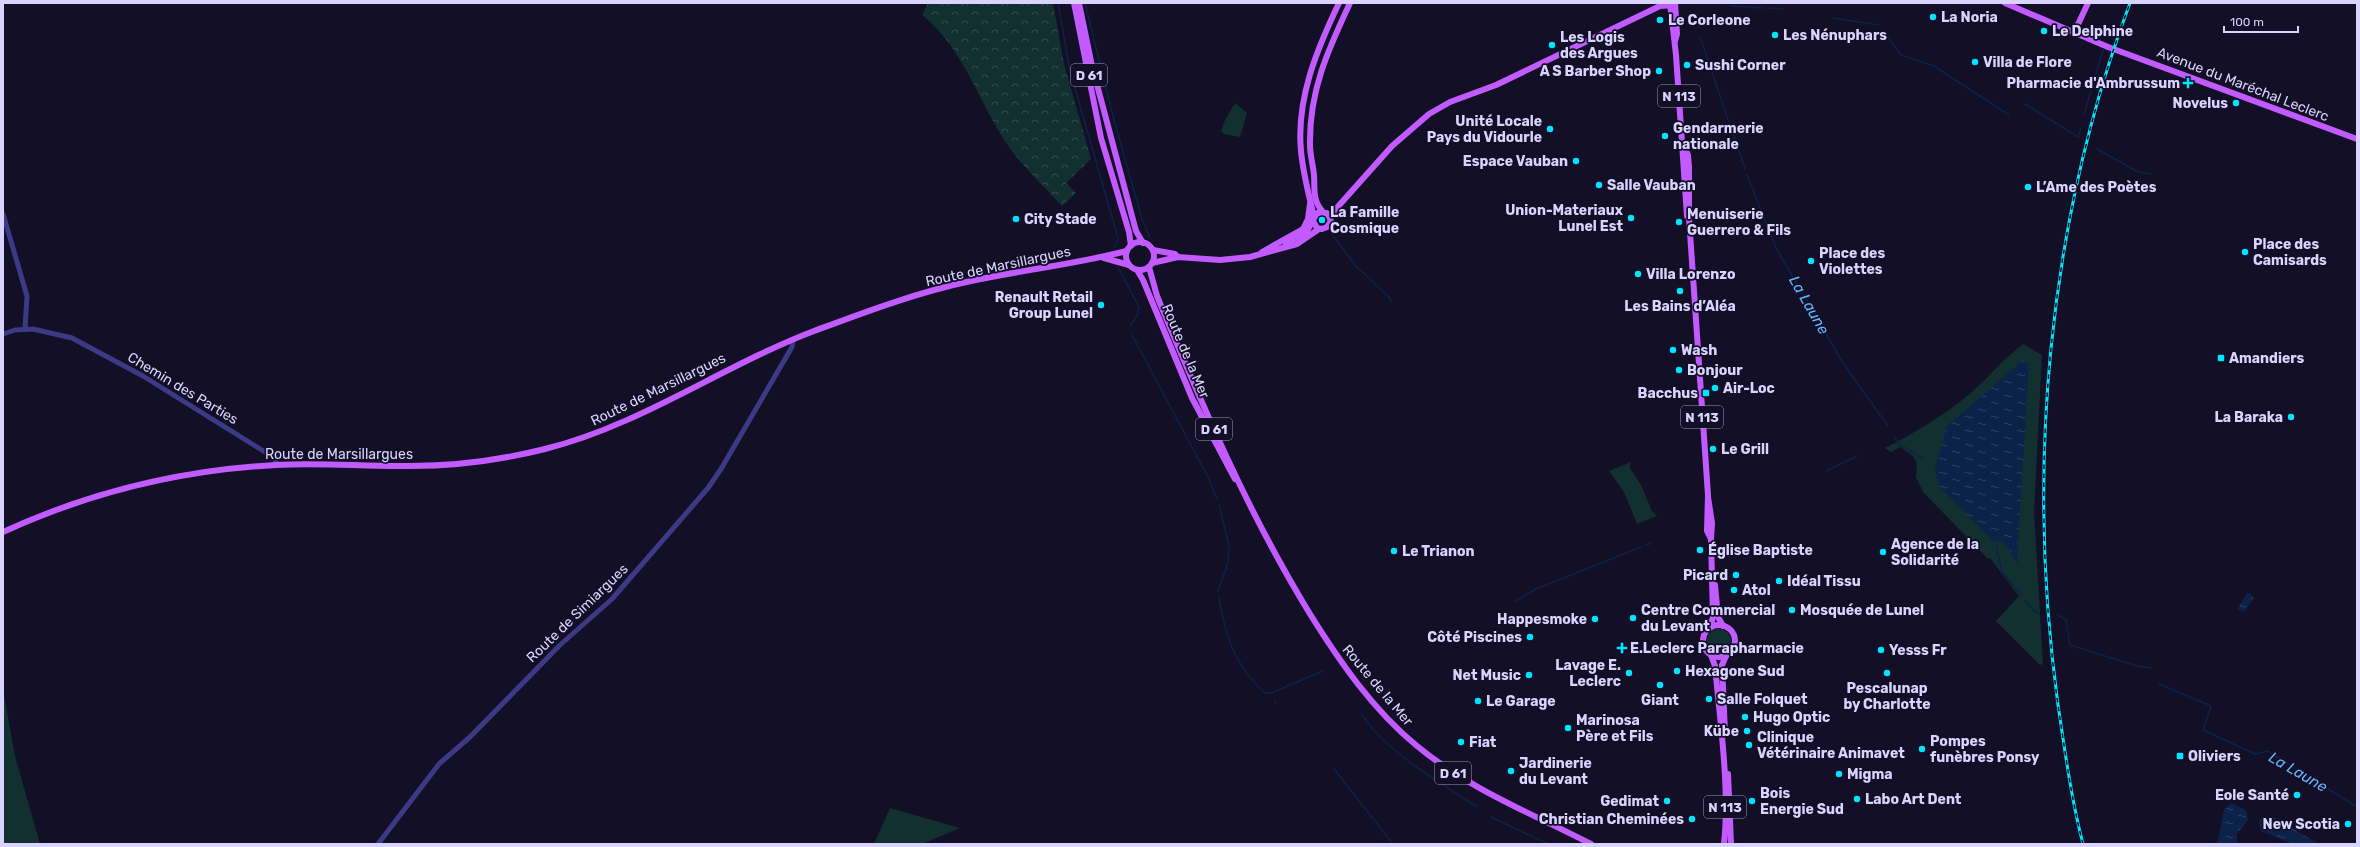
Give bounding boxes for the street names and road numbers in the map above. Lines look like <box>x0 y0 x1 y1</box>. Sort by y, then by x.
street label: Avenue du Maréchal Leclerc <box>2154 44 2331 125</box>
road number: D 61 <box>1071 64 1107 86</box>
road number: N 113 <box>1658 85 1700 107</box>
street label: Route de Marsillargues <box>924 243 1072 290</box>
street label: Route de la Mer <box>1158 302 1213 401</box>
street label: Chemin des Parties <box>124 349 241 428</box>
street label: Route de Marsillargues <box>588 349 728 430</box>
road number: N 113 <box>1681 406 1723 428</box>
road number: D 61 <box>1196 418 1232 440</box>
street label: Route de Marsillargues <box>265 446 413 463</box>
street label: Route de Simiargues <box>523 561 632 666</box>
street label: Route de la Mer <box>1339 641 1417 730</box>
road number: D 61 <box>1435 762 1471 784</box>
road number: N 113 <box>1704 796 1746 818</box>

